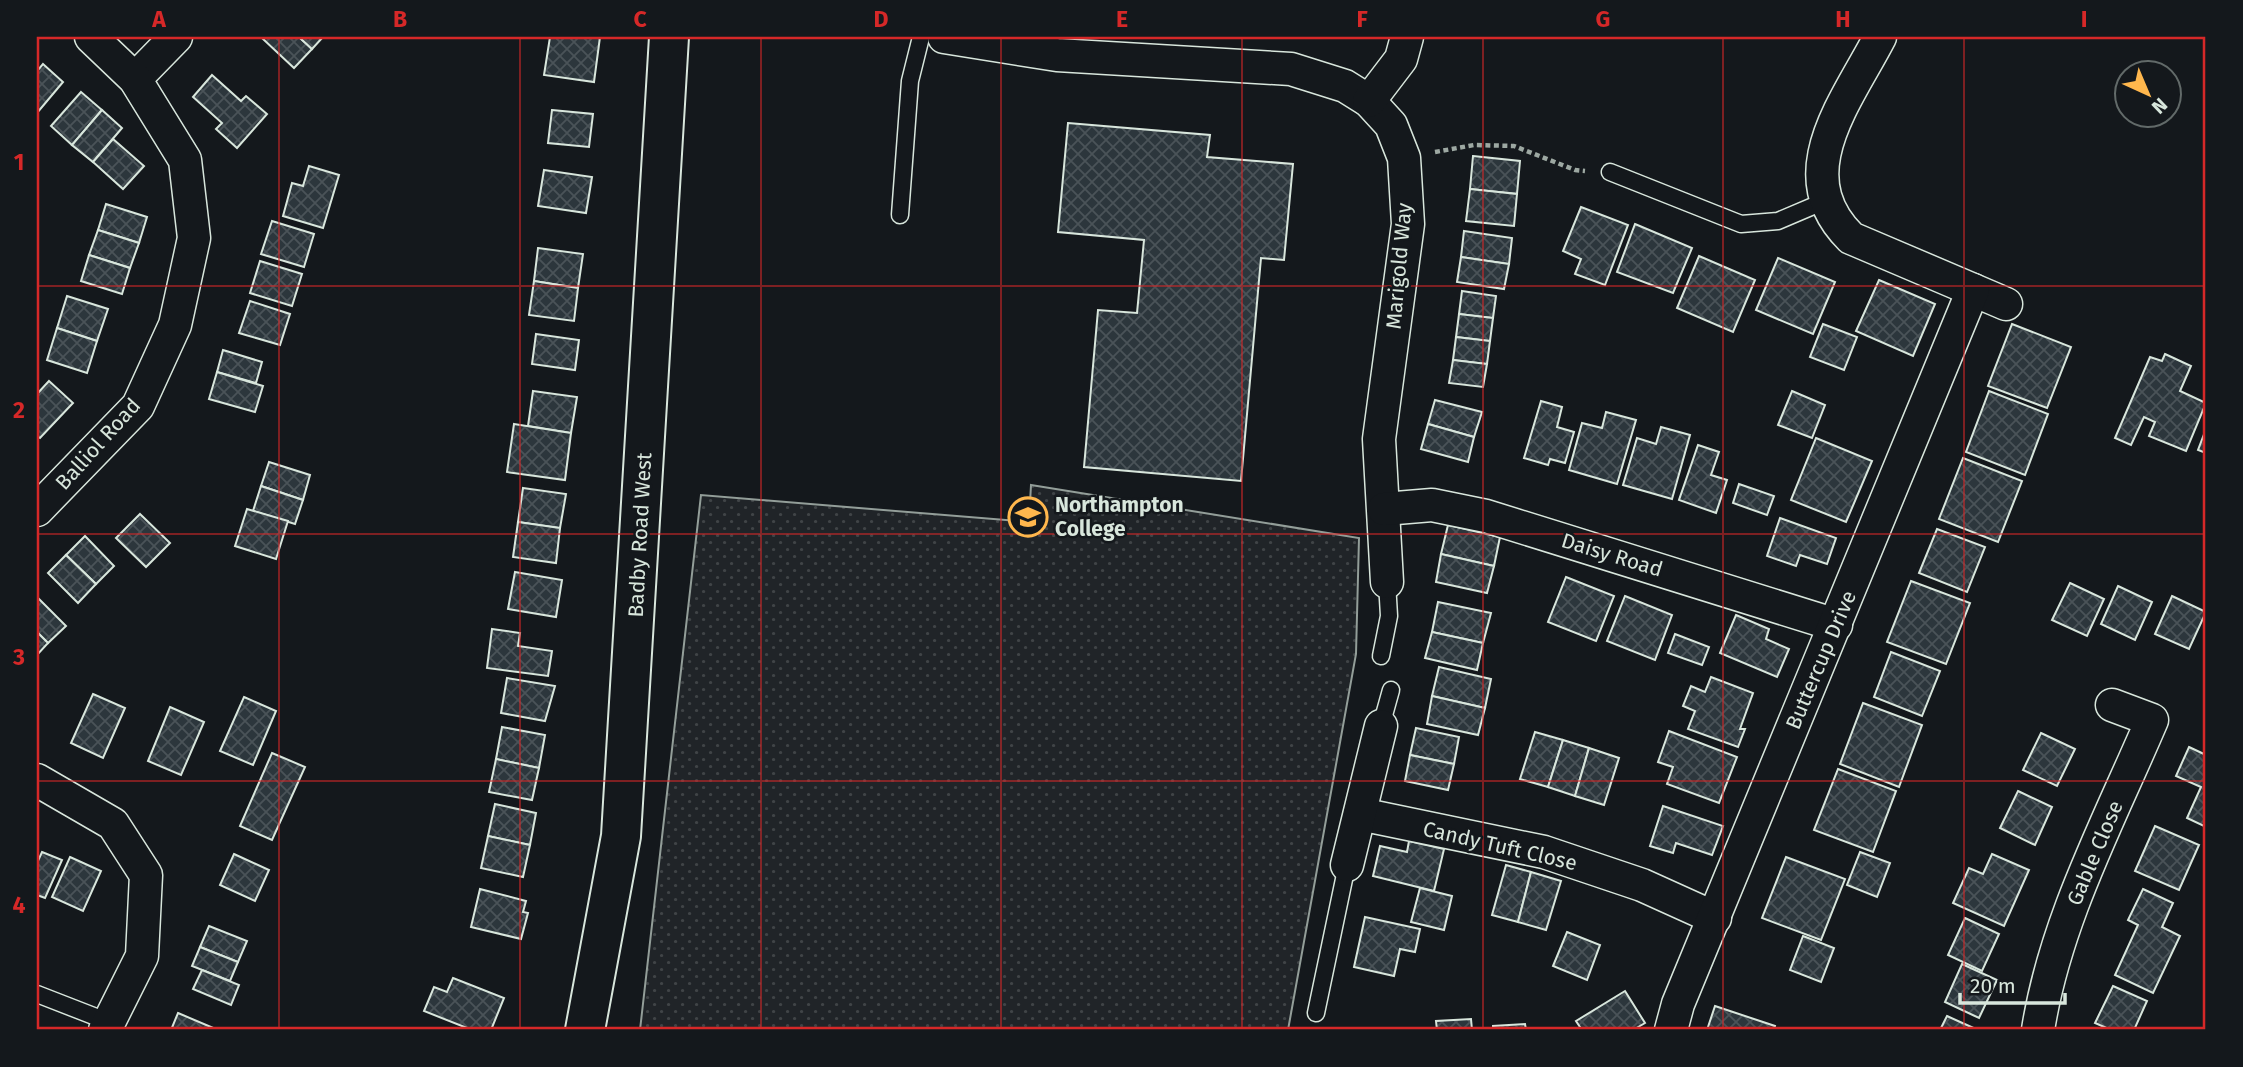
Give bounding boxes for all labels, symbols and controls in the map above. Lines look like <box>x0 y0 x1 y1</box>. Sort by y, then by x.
text: A <box>151 5 166 33</box>
text: B <box>393 5 407 33</box>
text: C <box>633 5 647 33</box>
text: D <box>874 5 889 33</box>
text: E <box>1116 5 1128 33</box>
text: F <box>1356 5 1368 33</box>
text: G <box>1596 5 1610 33</box>
text: H <box>1835 5 1851 33</box>
text: I <box>2081 5 2087 33</box>
north arrow <box>2114 60 2184 130</box>
text: N <box>2147 93 2172 119</box>
text: 1 <box>14 148 24 176</box>
street label: Marigold Way <box>1381 201 1418 330</box>
street label: Balliol Road <box>50 393 146 495</box>
text: 2 <box>13 396 25 424</box>
street label: Badby Road West <box>623 452 657 618</box>
place label: Northampton College <box>1055 492 1184 542</box>
school or university icon: Northampton College <box>1007 496 1049 538</box>
street label: Daisy Road <box>1558 527 1666 583</box>
street label: Buttercup Drive <box>1780 587 1862 733</box>
text: 3 <box>12 643 25 671</box>
street label: Gable Close <box>2061 797 2129 909</box>
street label: Candy Tuft Close <box>1420 816 1580 876</box>
text: 4 <box>13 891 26 919</box>
scale bar <box>1960 962 2064 1006</box>
text: 20 m <box>1970 973 2016 999</box>

